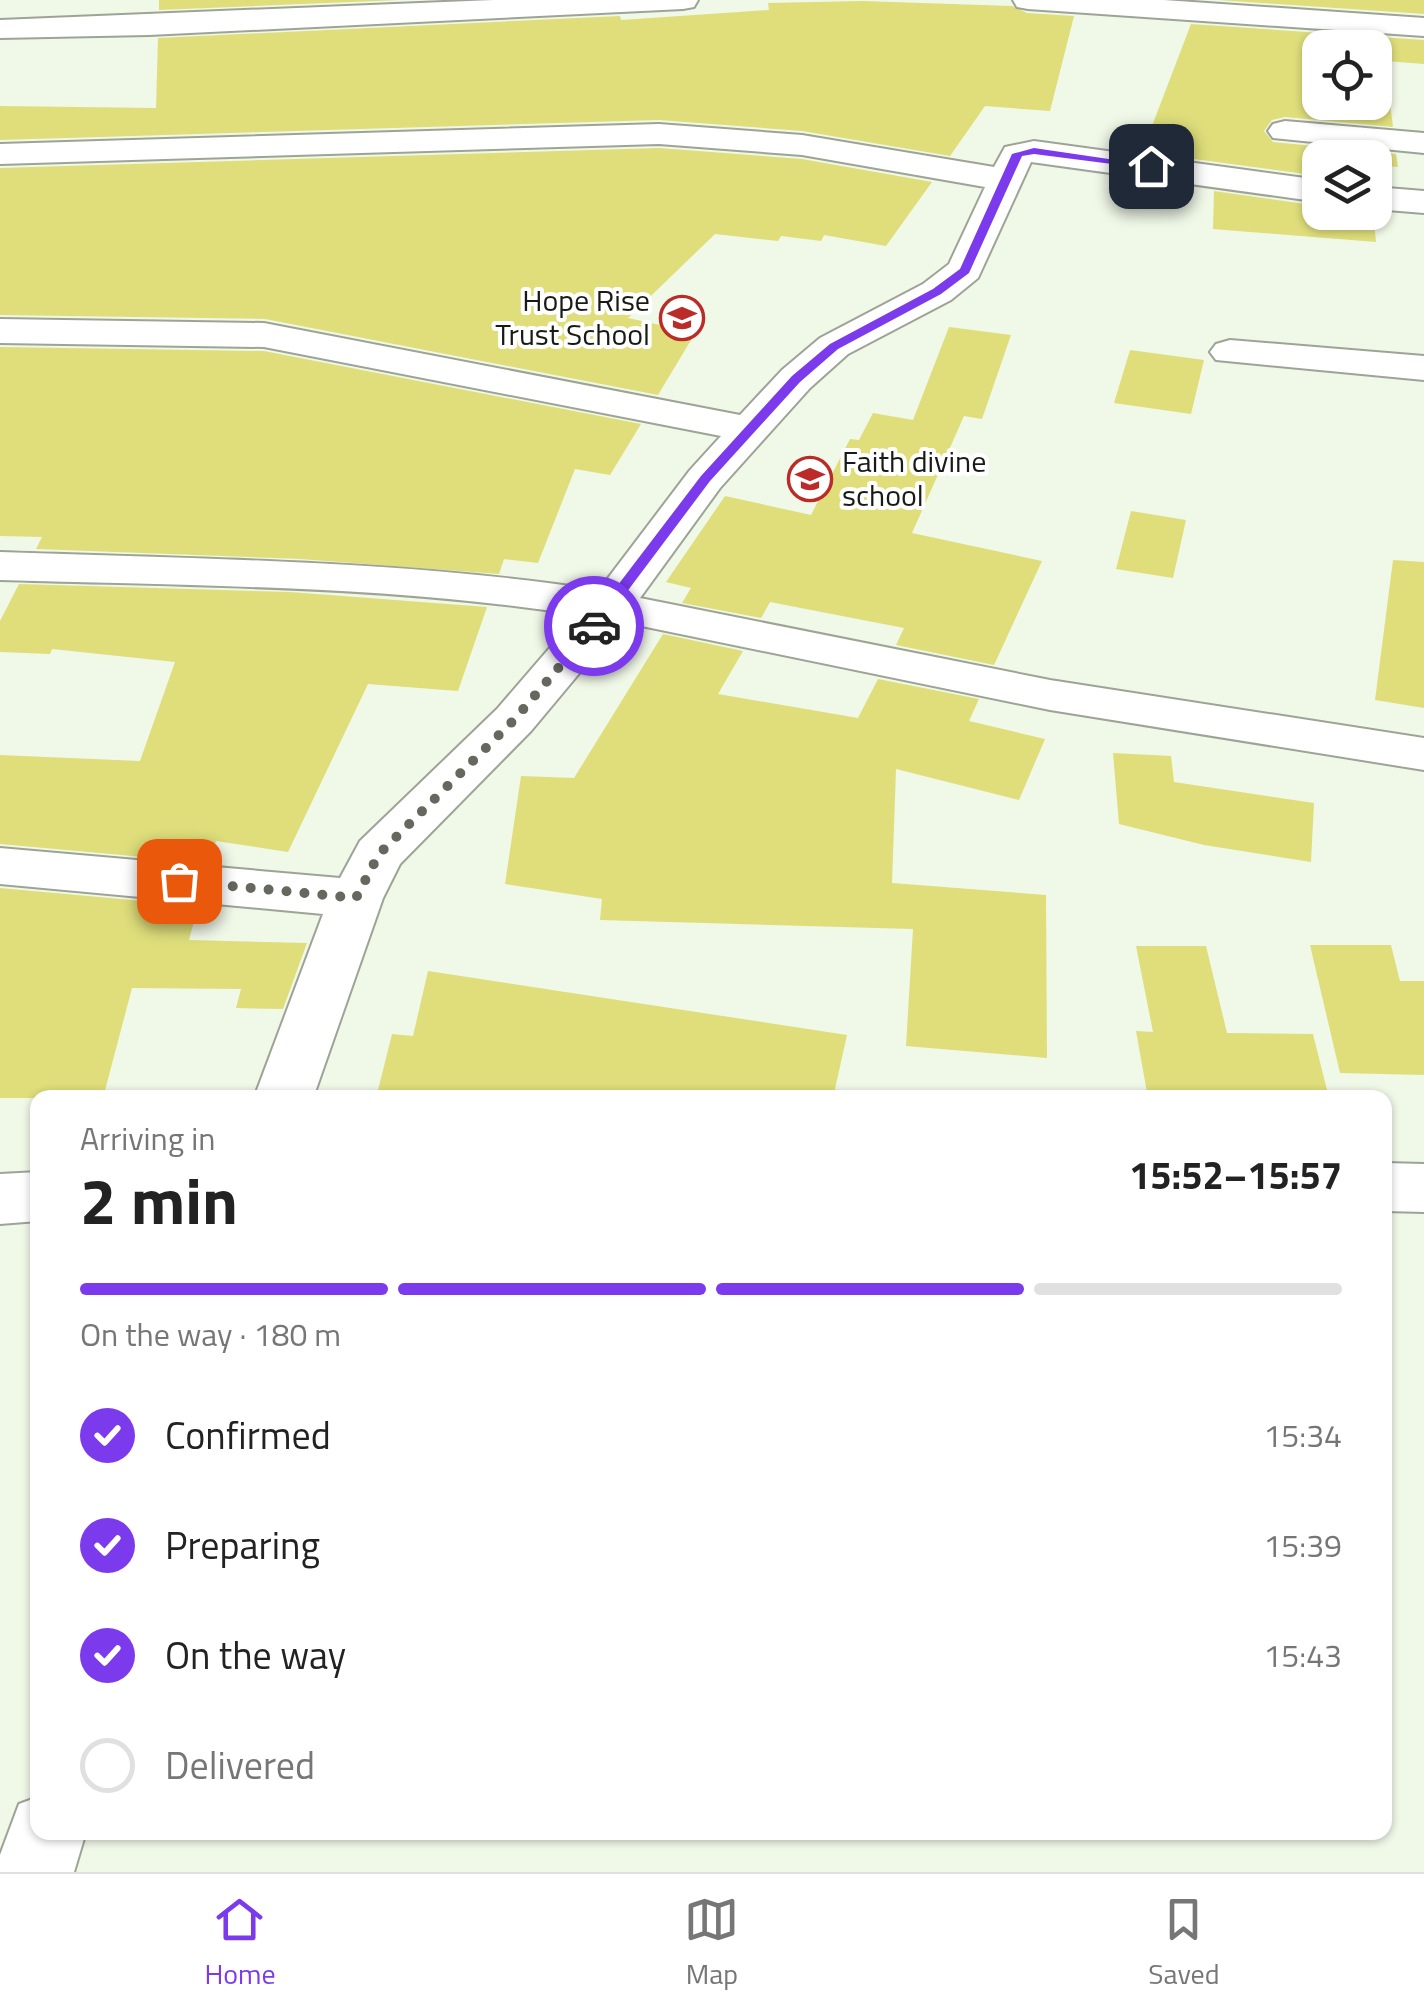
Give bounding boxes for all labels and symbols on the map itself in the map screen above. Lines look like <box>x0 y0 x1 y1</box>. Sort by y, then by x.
pin <box>1109 124 1194 209</box>
place label: Hope Rise Trust School <box>495 277 650 357</box>
school or university icon: Hope Rise Trust School <box>659 295 705 341</box>
place label: Faith divine school <box>842 438 986 518</box>
school or university icon: Faith divine school <box>787 456 833 502</box>
courier <box>544 576 644 676</box>
pin <box>137 839 222 924</box>

